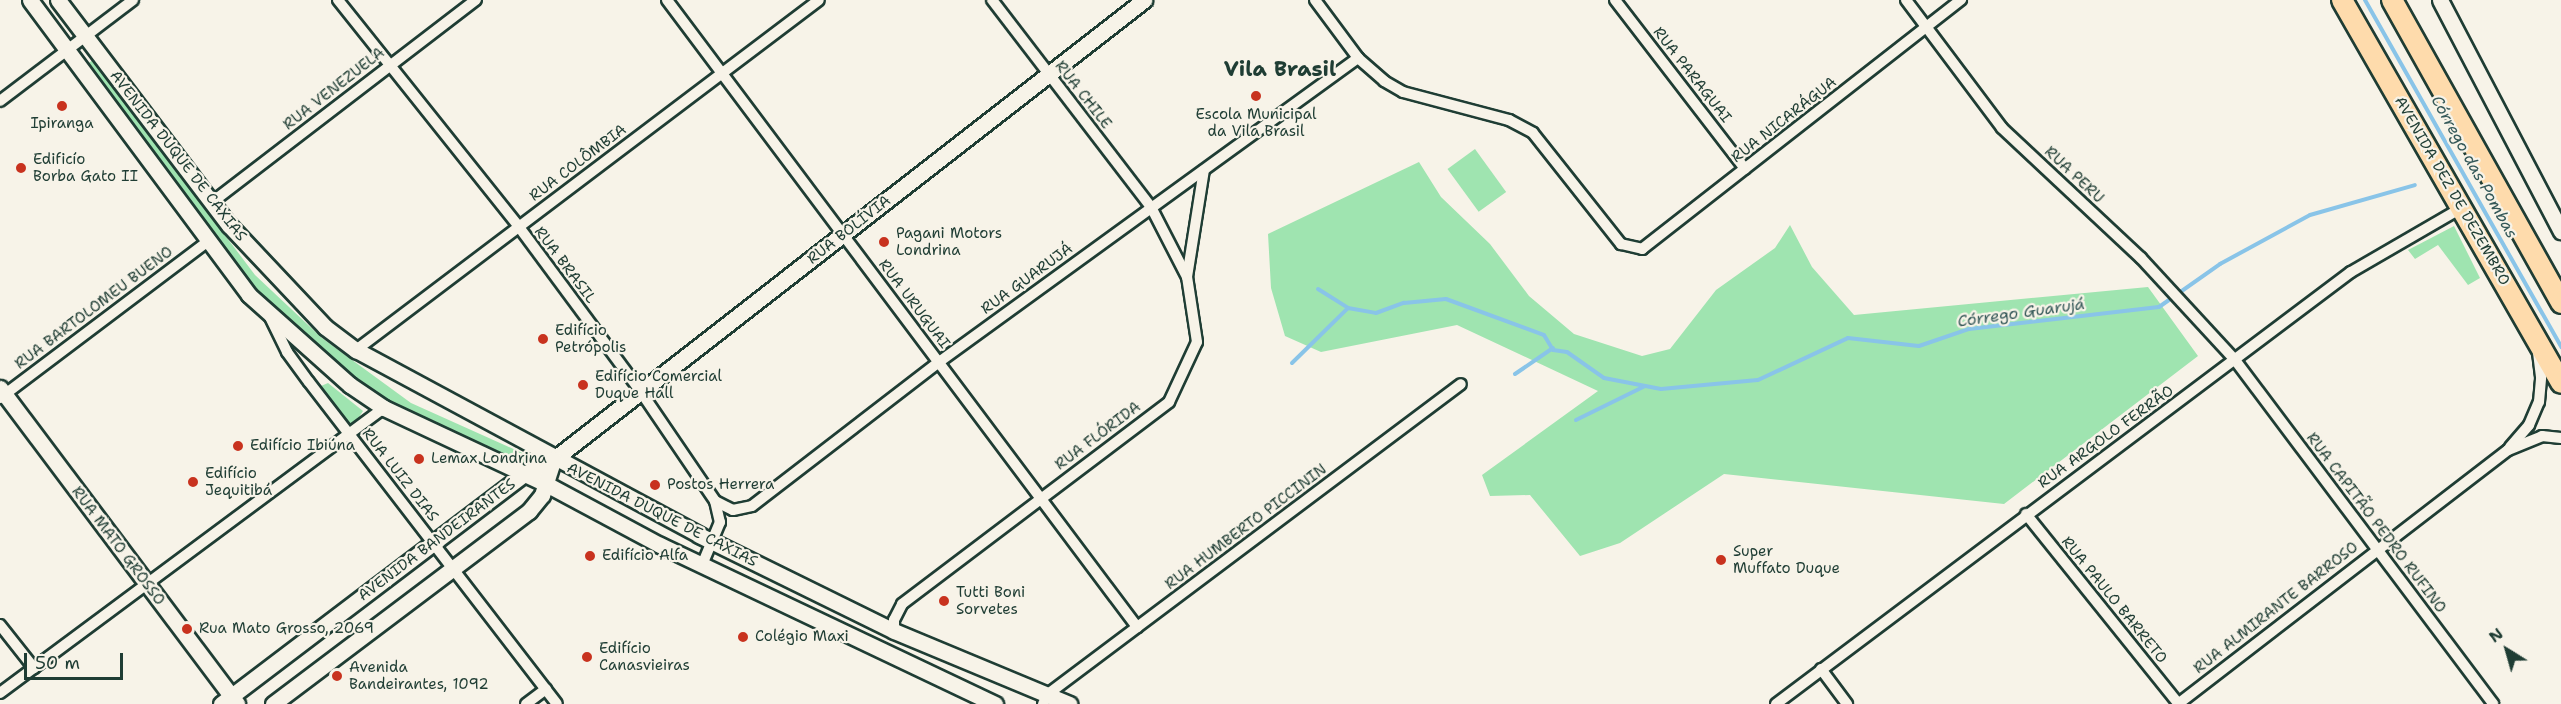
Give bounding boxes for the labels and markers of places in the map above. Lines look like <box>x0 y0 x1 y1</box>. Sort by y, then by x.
marker: Escola Municipal da Vila Brasil <box>1249 89 1263 103</box>
marker: Ipiranga <box>55 99 69 113</box>
place label: Escola Municipal da Vila Brasil <box>1196 105 1316 140</box>
place label: Ipiranga <box>30 115 94 133</box>
place label: Edificío Borba Gato II <box>33 150 138 185</box>
marker: Edificío Borba Gato II <box>14 161 28 175</box>
place label: Pagani Motors Londrina <box>896 224 1002 259</box>
marker: Pagani Motors Londrina <box>877 235 891 249</box>
place label: Edifício Petrópolis <box>555 321 626 356</box>
marker: Edifício Petrópolis <box>536 332 550 346</box>
place label: Edifício Comercial Duque Hall <box>595 367 722 402</box>
marker: Edifício Comercial Duque Hall <box>576 378 590 392</box>
place label: Edifício Ibiúna <box>250 437 355 455</box>
marker: Edifício Ibiúna <box>231 439 245 453</box>
place label: Lemax Londrina <box>431 450 547 468</box>
marker: Lemax Londrina <box>412 452 426 466</box>
place label: Edifício Jequitibá <box>205 464 272 499</box>
marker: Edifício Jequitibá <box>186 475 200 489</box>
place label: Postos Herrera <box>667 476 774 494</box>
marker: Postos Herrera <box>648 478 662 492</box>
place label: Super Muffato Duque <box>1733 542 1840 577</box>
place label: Edifício Alfa <box>602 547 688 565</box>
marker: Edifício Alfa <box>583 549 597 563</box>
marker: Super Muffato Duque <box>1714 553 1728 567</box>
place label: Tutti Boni Sorvetes <box>956 583 1025 618</box>
marker: Tutti Boni Sorvetes <box>937 594 951 608</box>
place label: Rua Mato Grosso, 2069 <box>199 620 374 638</box>
marker: Rua Mato Grosso, 2069 <box>180 622 194 636</box>
place label: Colégio Maxi <box>755 628 849 646</box>
marker: Colégio Maxi <box>736 630 750 644</box>
place label: Edifício Canasvieiras <box>599 639 690 674</box>
marker: Edifício Canasvieiras <box>580 650 594 664</box>
place label: Avenida Bandeirantes, 1092 <box>349 658 489 693</box>
marker: Avenida Bandeirantes, 1092 <box>330 669 344 683</box>

